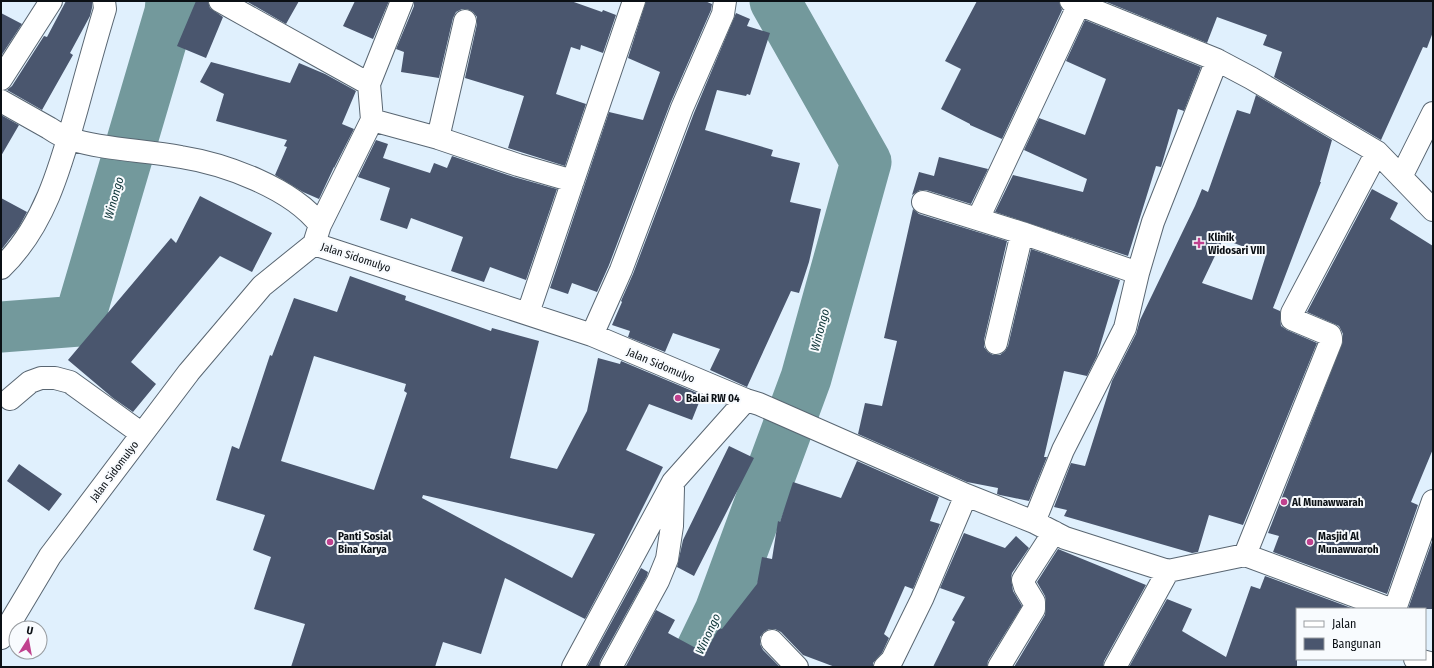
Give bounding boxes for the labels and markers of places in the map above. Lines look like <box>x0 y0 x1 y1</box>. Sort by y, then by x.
place label: Klinik Widosari VIII <box>1208 231 1265 257</box>
marker: Klinik Widosari VIII <box>1193 237 1205 249</box>
place label: Balai RW 04 <box>686 392 740 405</box>
marker: Balai RW 04 <box>673 393 683 403</box>
place label: Al Munawwarah <box>1291 496 1364 509</box>
marker: Al Munawwarah <box>1279 497 1289 507</box>
place label: Panti Sosial Bina Karya <box>338 530 392 556</box>
place label: Masjid Al Munawwaroh <box>1318 530 1379 556</box>
marker: Panti Sosial Bina Karya <box>325 537 335 547</box>
marker: Masjid Al Munawwaroh <box>1305 537 1315 547</box>

